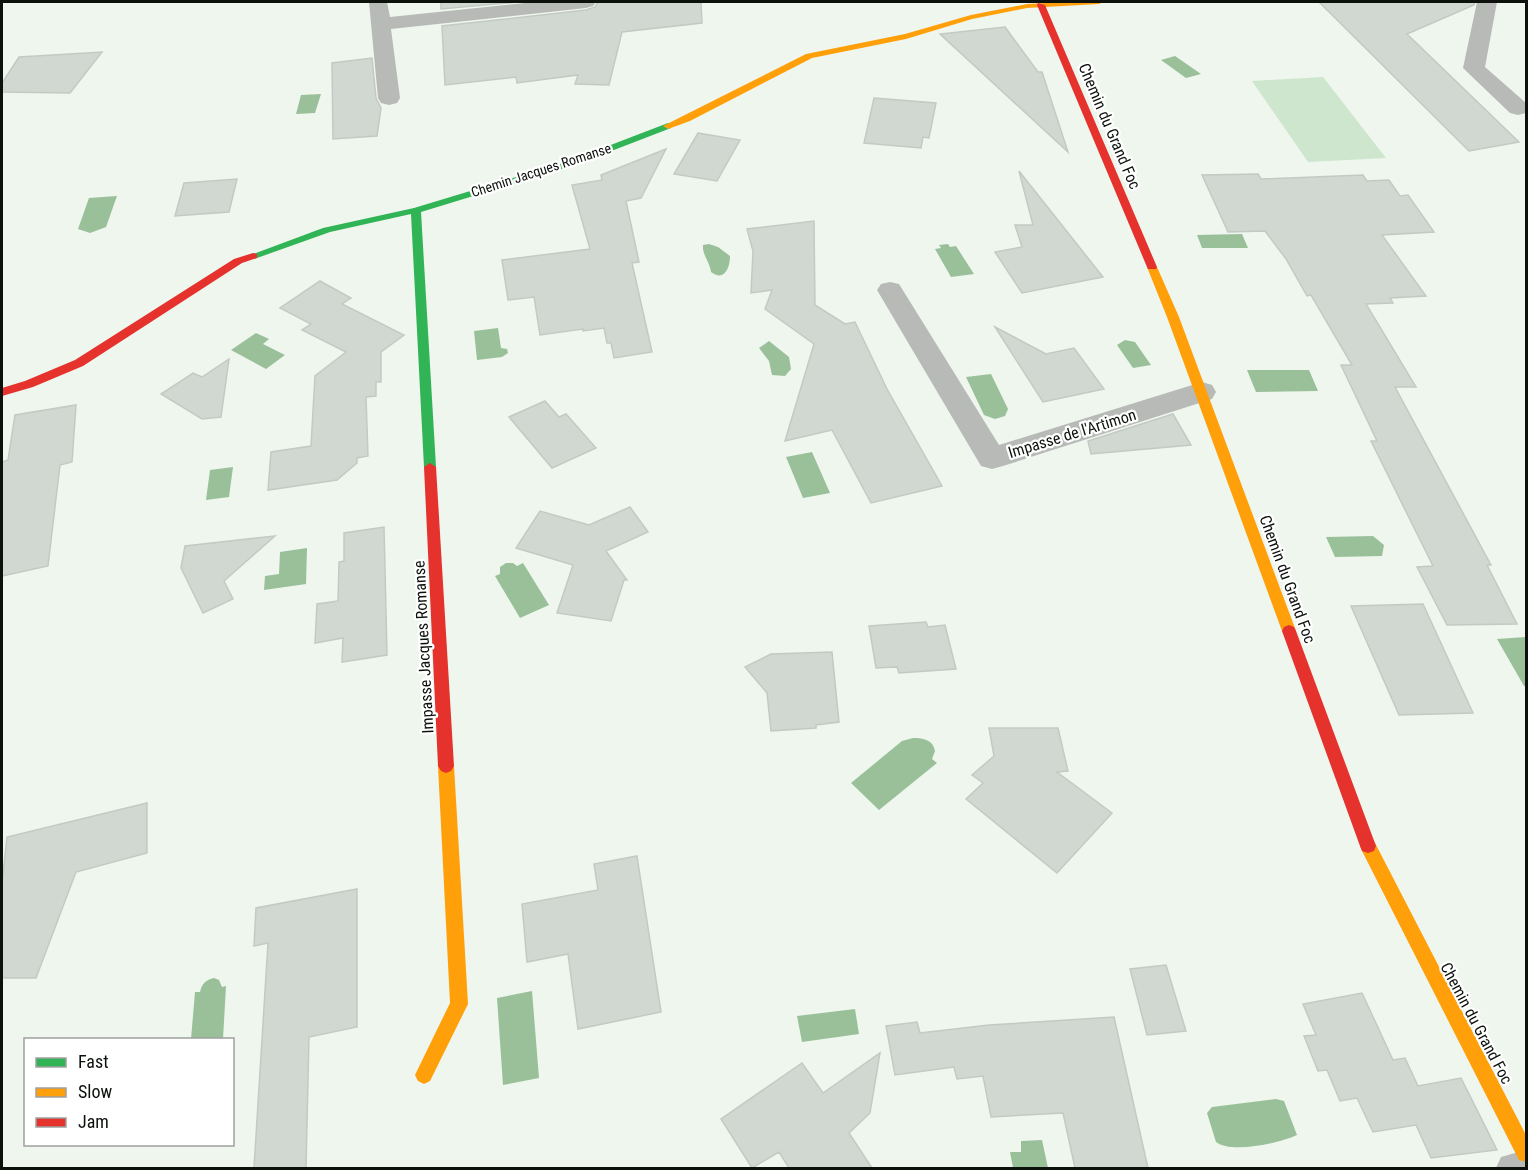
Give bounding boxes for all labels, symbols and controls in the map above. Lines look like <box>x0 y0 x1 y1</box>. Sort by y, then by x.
street label: Chemin du Grand Foc <box>1074 60 1145 192</box>
street label: Chemin Jacques Romanse <box>469 140 613 200</box>
street label: Impasse de l'Artimon <box>1006 405 1138 462</box>
street label: Chemin du Grand Foc <box>1256 513 1320 646</box>
street label: Impasse Jacques Romanse <box>409 560 438 734</box>
street label: Chemin du Grand Foc <box>1437 959 1517 1087</box>
legend <box>24 1038 234 1146</box>
text: Fast <box>78 1051 109 1072</box>
text: Slow <box>78 1081 113 1102</box>
text: Jam <box>78 1111 109 1132</box>

